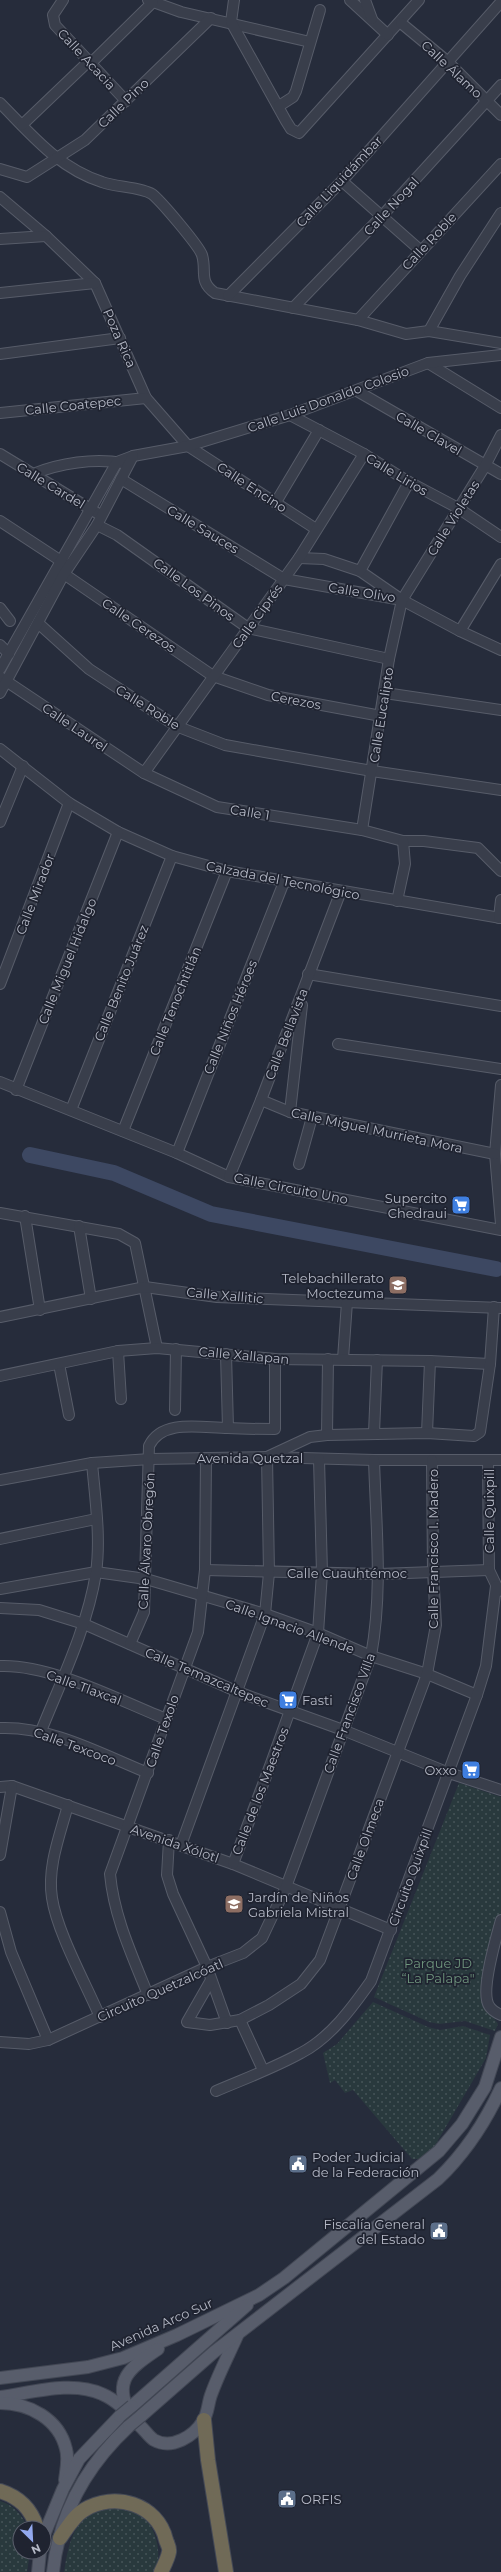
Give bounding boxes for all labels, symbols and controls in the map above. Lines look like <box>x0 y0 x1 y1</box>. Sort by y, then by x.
street label: Calle Acacia <box>55 25 119 93</box>
street label: Calle Álamo <box>418 37 486 101</box>
street label: Calle Pino <box>94 75 152 131</box>
street label: Calle Liquidámbar <box>293 132 385 230</box>
street label: Calle Nogal <box>360 174 422 238</box>
street label: Calle Roble <box>398 209 460 273</box>
street label: Poza Rica <box>100 306 140 370</box>
street label: Calle Luis Donaldo Colosio <box>245 362 411 436</box>
street label: Calle Coatepec <box>24 392 122 418</box>
street label: Calle Clavel <box>393 408 465 458</box>
street label: Calle Lirios <box>363 449 431 499</box>
street label: Calle Cardel <box>14 458 88 512</box>
street label: Calle Encino <box>214 458 290 516</box>
street label: Calle Violetas <box>423 477 483 559</box>
street label: Calle Sauces <box>164 501 242 557</box>
street label: Calle Los Pinos <box>150 554 238 624</box>
street label: Calle Olivo <box>327 579 397 605</box>
street label: Calle Ciprés <box>228 581 286 651</box>
street label: Calle Cerezos <box>99 594 179 656</box>
street label: Calle Eucalipto <box>366 666 396 764</box>
street label: Calle Roble <box>113 681 183 733</box>
street label: Cerezos <box>270 687 322 713</box>
street label: Calle Laurel <box>39 699 111 755</box>
street label: Calle 1 <box>229 801 271 823</box>
street label: Calle Mirador <box>12 851 58 937</box>
street label: Calzada del Tecnológico <box>205 857 361 903</box>
street label: Calle Miguel Hidalgo <box>34 896 100 1026</box>
street label: Calle Benito Juárez <box>90 922 152 1043</box>
street label: Calle Tenochtitlán <box>146 944 204 1058</box>
street label: Calle Niños Héroes <box>200 958 260 1076</box>
street label: Calle Bellavista <box>261 986 311 1082</box>
street label: Calle Miguel Murrieta Mora <box>290 1104 464 1156</box>
street label: Calle Circuito Uno <box>233 1169 349 1207</box>
place label: Supercito Chedraui <box>385 1190 447 1221</box>
supermarket icon: Supercito Chedraui <box>450 1194 472 1216</box>
place label: Telebachillerato Moctezuma <box>282 1270 384 1301</box>
school or university icon: Telebachillerato Moctezuma <box>387 1274 409 1296</box>
street label: Calle Xallitic <box>186 1284 264 1306</box>
street label: Calle Xallapan <box>198 1343 290 1367</box>
street label: Avenida Quetzal <box>197 1450 303 1466</box>
street label: Calle Francisco I. Madero <box>425 1469 441 1629</box>
street label: Calle Quixpill <box>481 1469 497 1553</box>
street label: Calle Álvaro Obregón <box>134 1472 158 1610</box>
street label: Calle Cuauhtémoc <box>287 1565 407 1581</box>
street label: Calle Ignacio Allende <box>223 1595 357 1657</box>
street label: Calle Temazcaltepec <box>143 1644 271 1710</box>
street label: Calle Francisco Villa <box>320 1651 378 1775</box>
street label: Calle Tlaxcal <box>44 1666 124 1708</box>
supermarket icon: Fasti <box>277 1689 299 1711</box>
street label: Calle Texolo <box>142 1692 182 1770</box>
place label: Fasti <box>302 1692 333 1708</box>
street label: Calle Texcoco <box>31 1724 119 1768</box>
street label: Calle de los Maestros <box>228 1725 292 1857</box>
supermarket icon: Oxxo <box>460 1759 482 1781</box>
place label: Oxxo <box>424 1762 457 1778</box>
street label: Calle Olmeca <box>343 1796 387 1882</box>
street label: Avenida Xólotl <box>129 1820 221 1866</box>
street label: Circuito Quixpill <box>385 1826 435 1928</box>
place label: Jardín de Niños Gabriela Mistral <box>247 1889 349 1920</box>
school or university icon: Jardín de Niños Gabriela Mistral <box>223 1893 245 1915</box>
street label: Circuito Quetzalcóatl <box>95 1955 225 2025</box>
park label: Parque JD “La Palapa" <box>402 1955 474 1986</box>
place label: Poder Judicial de la Federación <box>312 2149 419 2180</box>
public building icon: Poder Judicial de la Federación <box>287 2153 309 2175</box>
place label: Fiscalía General del Estado <box>323 2216 425 2247</box>
public building icon: Fiscalía General del Estado <box>428 2220 450 2242</box>
street label: Avenida Arco Sur <box>107 2294 215 2354</box>
public building icon: ORFIS <box>276 2488 298 2510</box>
place label: ORFIS <box>301 2491 341 2507</box>
north arrow <box>12 2520 52 2560</box>
text: N <box>29 2541 43 2557</box>

